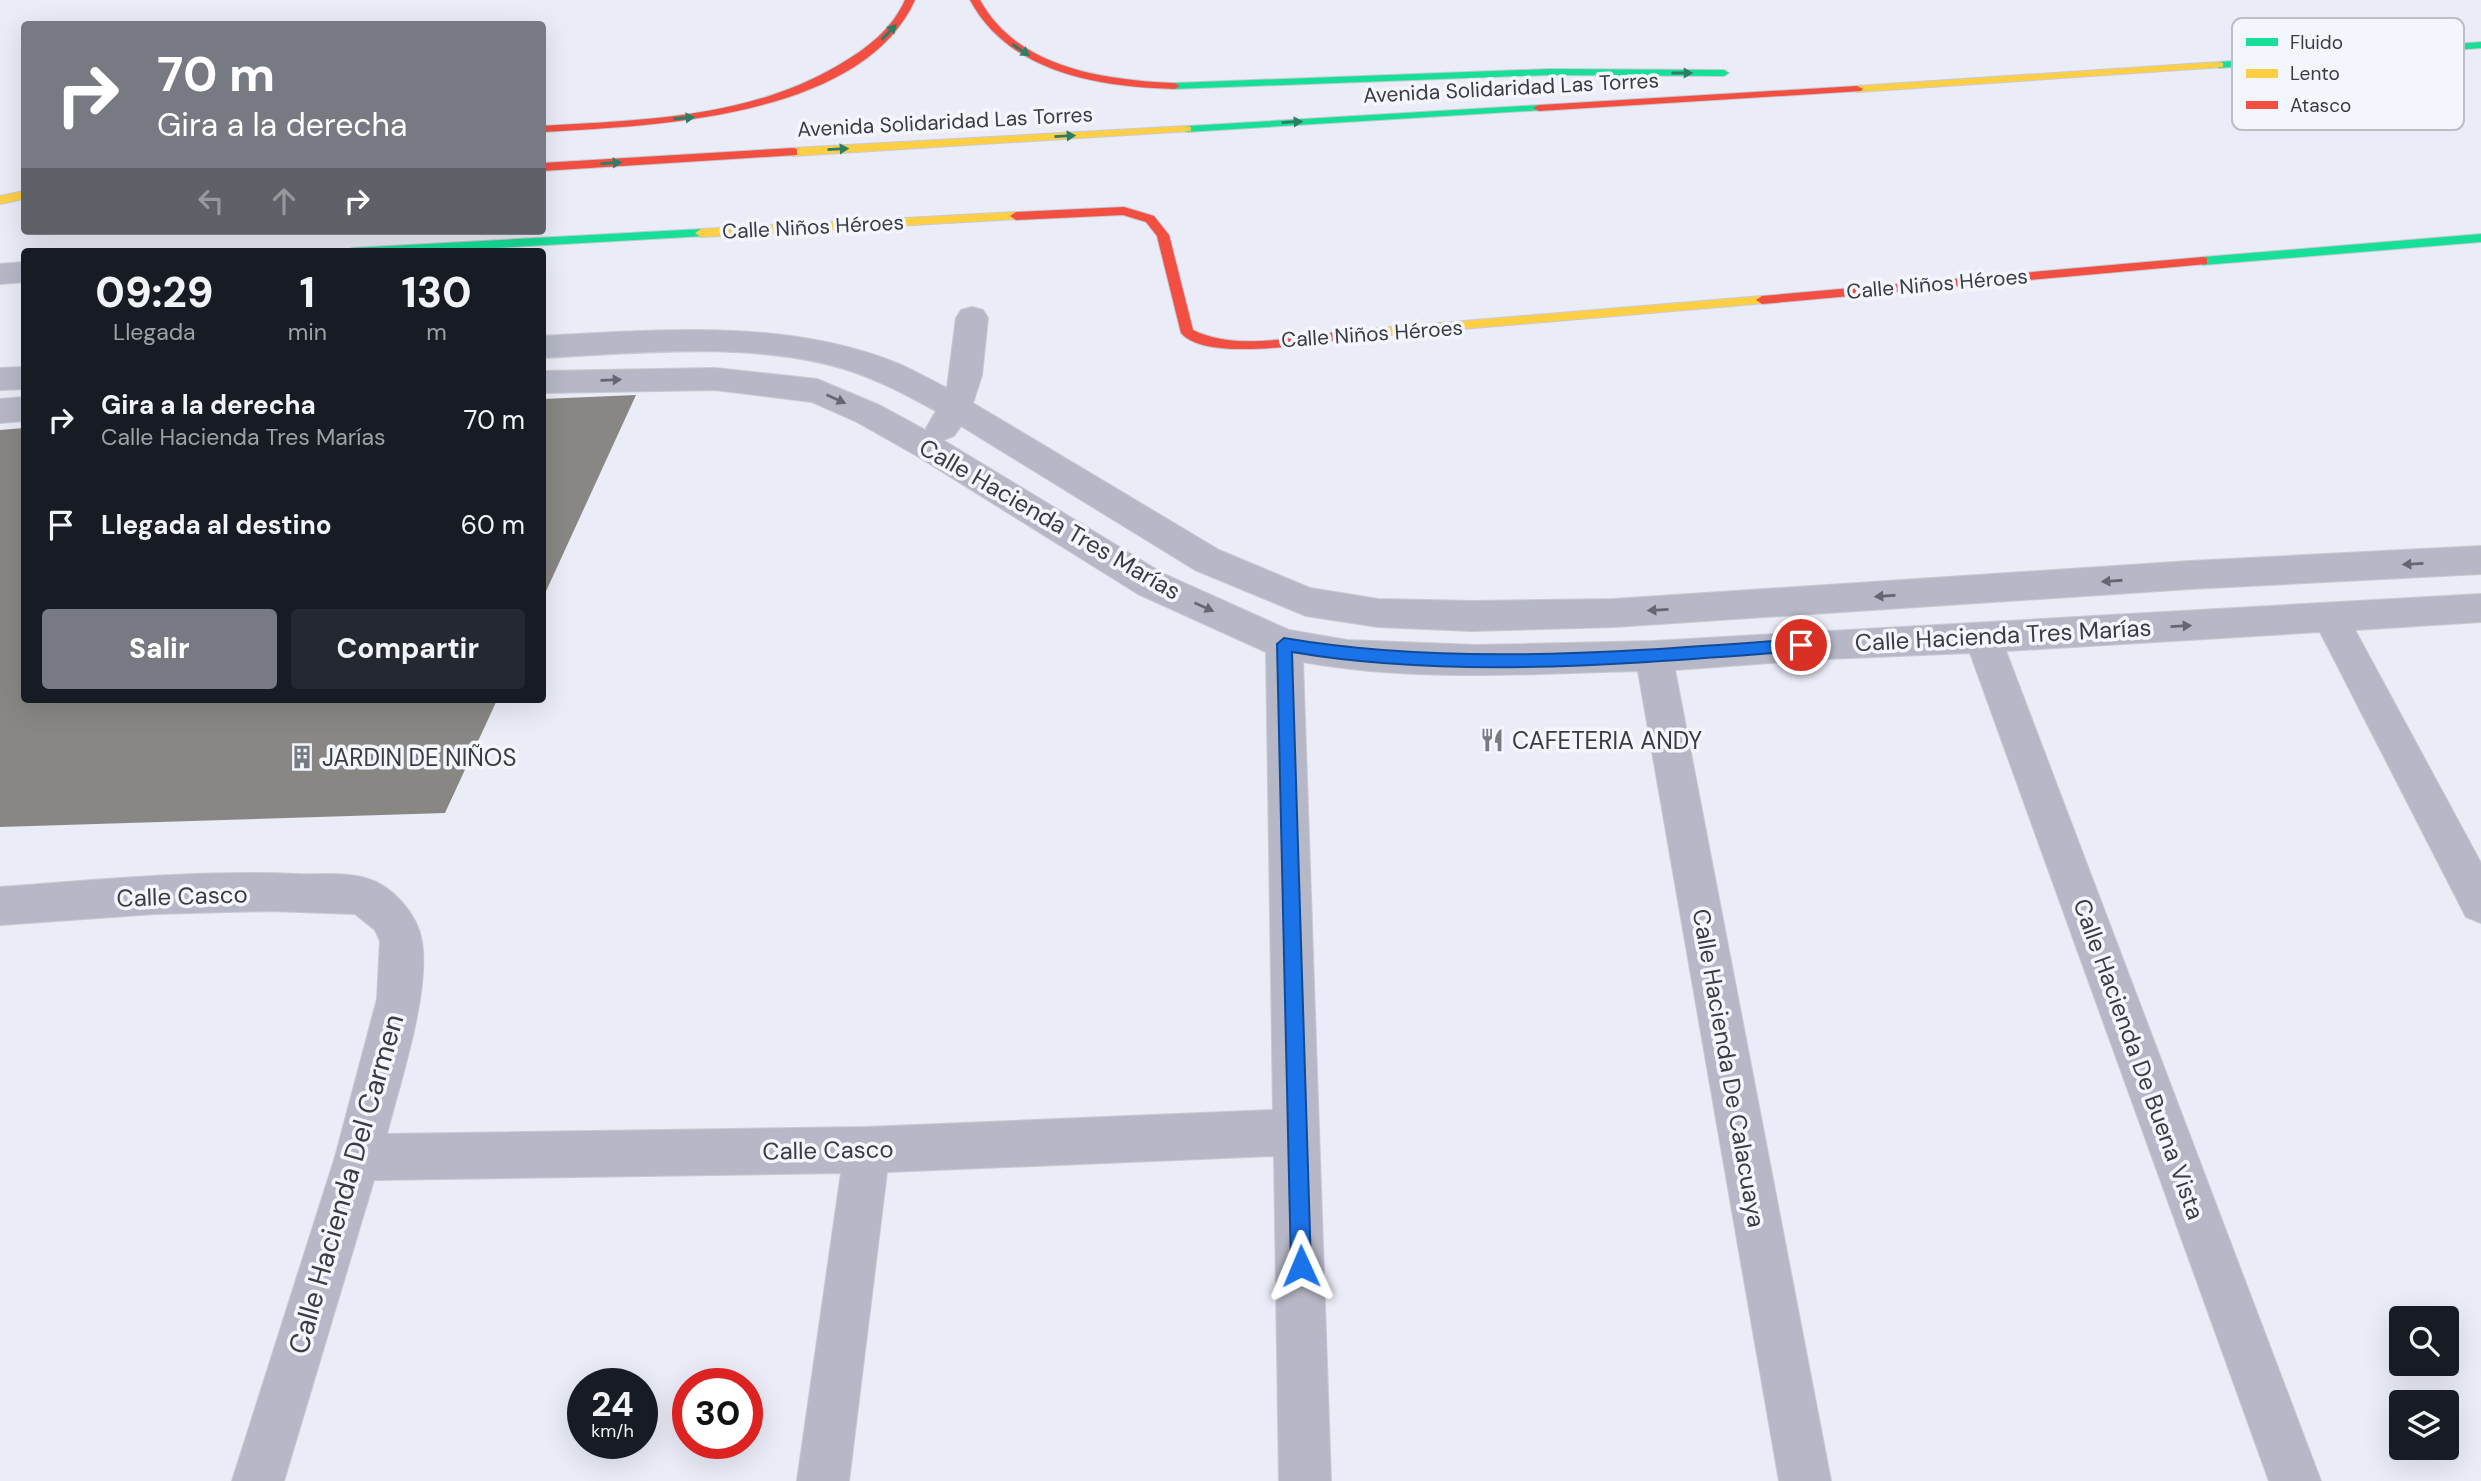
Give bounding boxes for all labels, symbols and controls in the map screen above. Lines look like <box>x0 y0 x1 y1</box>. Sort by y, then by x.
legend <box>2232 18 2464 130</box>
one-way arrow <box>881 23 897 41</box>
text: Fluido <box>2290 30 2343 55</box>
text: 70 m <box>157 42 275 106</box>
one-way arrow <box>1011 43 1030 56</box>
icon: right <box>42 49 133 140</box>
text: Lento <box>2290 61 2340 86</box>
street label: Avenida Solidaridad Las Torres <box>1362 66 1660 110</box>
one-way arrow <box>1671 67 1693 79</box>
text: Atasco <box>2290 93 2351 118</box>
street label: Avenida Solidaridad Las Torres <box>796 100 1094 144</box>
text: Gira a la derecha <box>157 104 407 146</box>
one-way arrow <box>673 112 695 123</box>
one-way arrow <box>1281 117 1303 128</box>
one-way arrow <box>1054 130 1076 141</box>
one-way arrow <box>827 144 849 155</box>
one-way arrow <box>600 157 622 168</box>
icon: left <box>192 182 230 220</box>
icon: ahead <box>265 182 303 220</box>
icon: right <box>338 182 376 220</box>
street label: Calle Niños Héroes <box>721 208 905 246</box>
street label: Calle Niños Héroes <box>1845 262 2029 306</box>
text: 09:29 <box>95 265 213 320</box>
text: 1 <box>300 265 315 320</box>
text: 130 <box>401 265 472 320</box>
street label: Calle Niños Héroes <box>1280 314 1464 354</box>
text: Llegada <box>113 317 196 347</box>
text: min <box>288 317 327 347</box>
text: m <box>426 317 447 347</box>
one-way arrow <box>600 374 622 385</box>
text: Gira a la derecha <box>101 388 316 422</box>
one-way arrow <box>825 394 846 405</box>
icon: right <box>42 401 80 439</box>
text: 70 m <box>464 403 525 437</box>
text: Calle Hacienda Tres Marías <box>101 422 386 452</box>
street label: Calle Hacienda Tres Marías <box>914 431 1186 607</box>
icon: arrive <box>42 506 80 544</box>
text: Llegada al destino <box>101 508 332 542</box>
text: 60 m <box>461 508 525 542</box>
one-way arrow <box>2402 559 2424 570</box>
one-way arrow <box>2101 576 2123 587</box>
one-way arrow <box>1874 591 1896 602</box>
one-way arrow <box>1194 601 1214 613</box>
one-way arrow <box>1647 605 1669 616</box>
button: Salir <box>42 609 277 689</box>
button: Compartir <box>291 609 525 689</box>
street label: Calle Hacienda Tres Marías <box>1854 612 2152 658</box>
pin <box>1771 615 1831 675</box>
one-way arrow <box>2170 620 2192 631</box>
icon: arrive <box>1782 626 1820 664</box>
place label: CAFETERIA ANDY <box>1512 725 1702 756</box>
restaurant icon: CAFETERIA ANDY <box>1478 726 1506 754</box>
place label: JARDIN DE NIÑOS <box>322 742 516 773</box>
building icon: JARDIN DE NIÑOS <box>288 743 316 771</box>
street label: Calle Casco <box>116 878 248 914</box>
street label: Calle Hacienda De Buena Vista <box>2066 894 2212 1224</box>
street label: Calle Hacienda De Calacuaya <box>1686 906 1772 1230</box>
street label: Calle Hacienda Del Carmen <box>280 1010 412 1358</box>
street label: Calle Casco <box>762 1133 894 1167</box>
position arrow <box>1264 1229 1338 1303</box>
map controls <box>2389 1306 2459 1460</box>
button: search <box>2389 1306 2459 1376</box>
speed limit sign: 30 <box>672 1368 763 1459</box>
text: 24 <box>591 1381 634 1427</box>
button: layers <box>2389 1390 2459 1460</box>
text: km/h <box>591 1419 634 1443</box>

